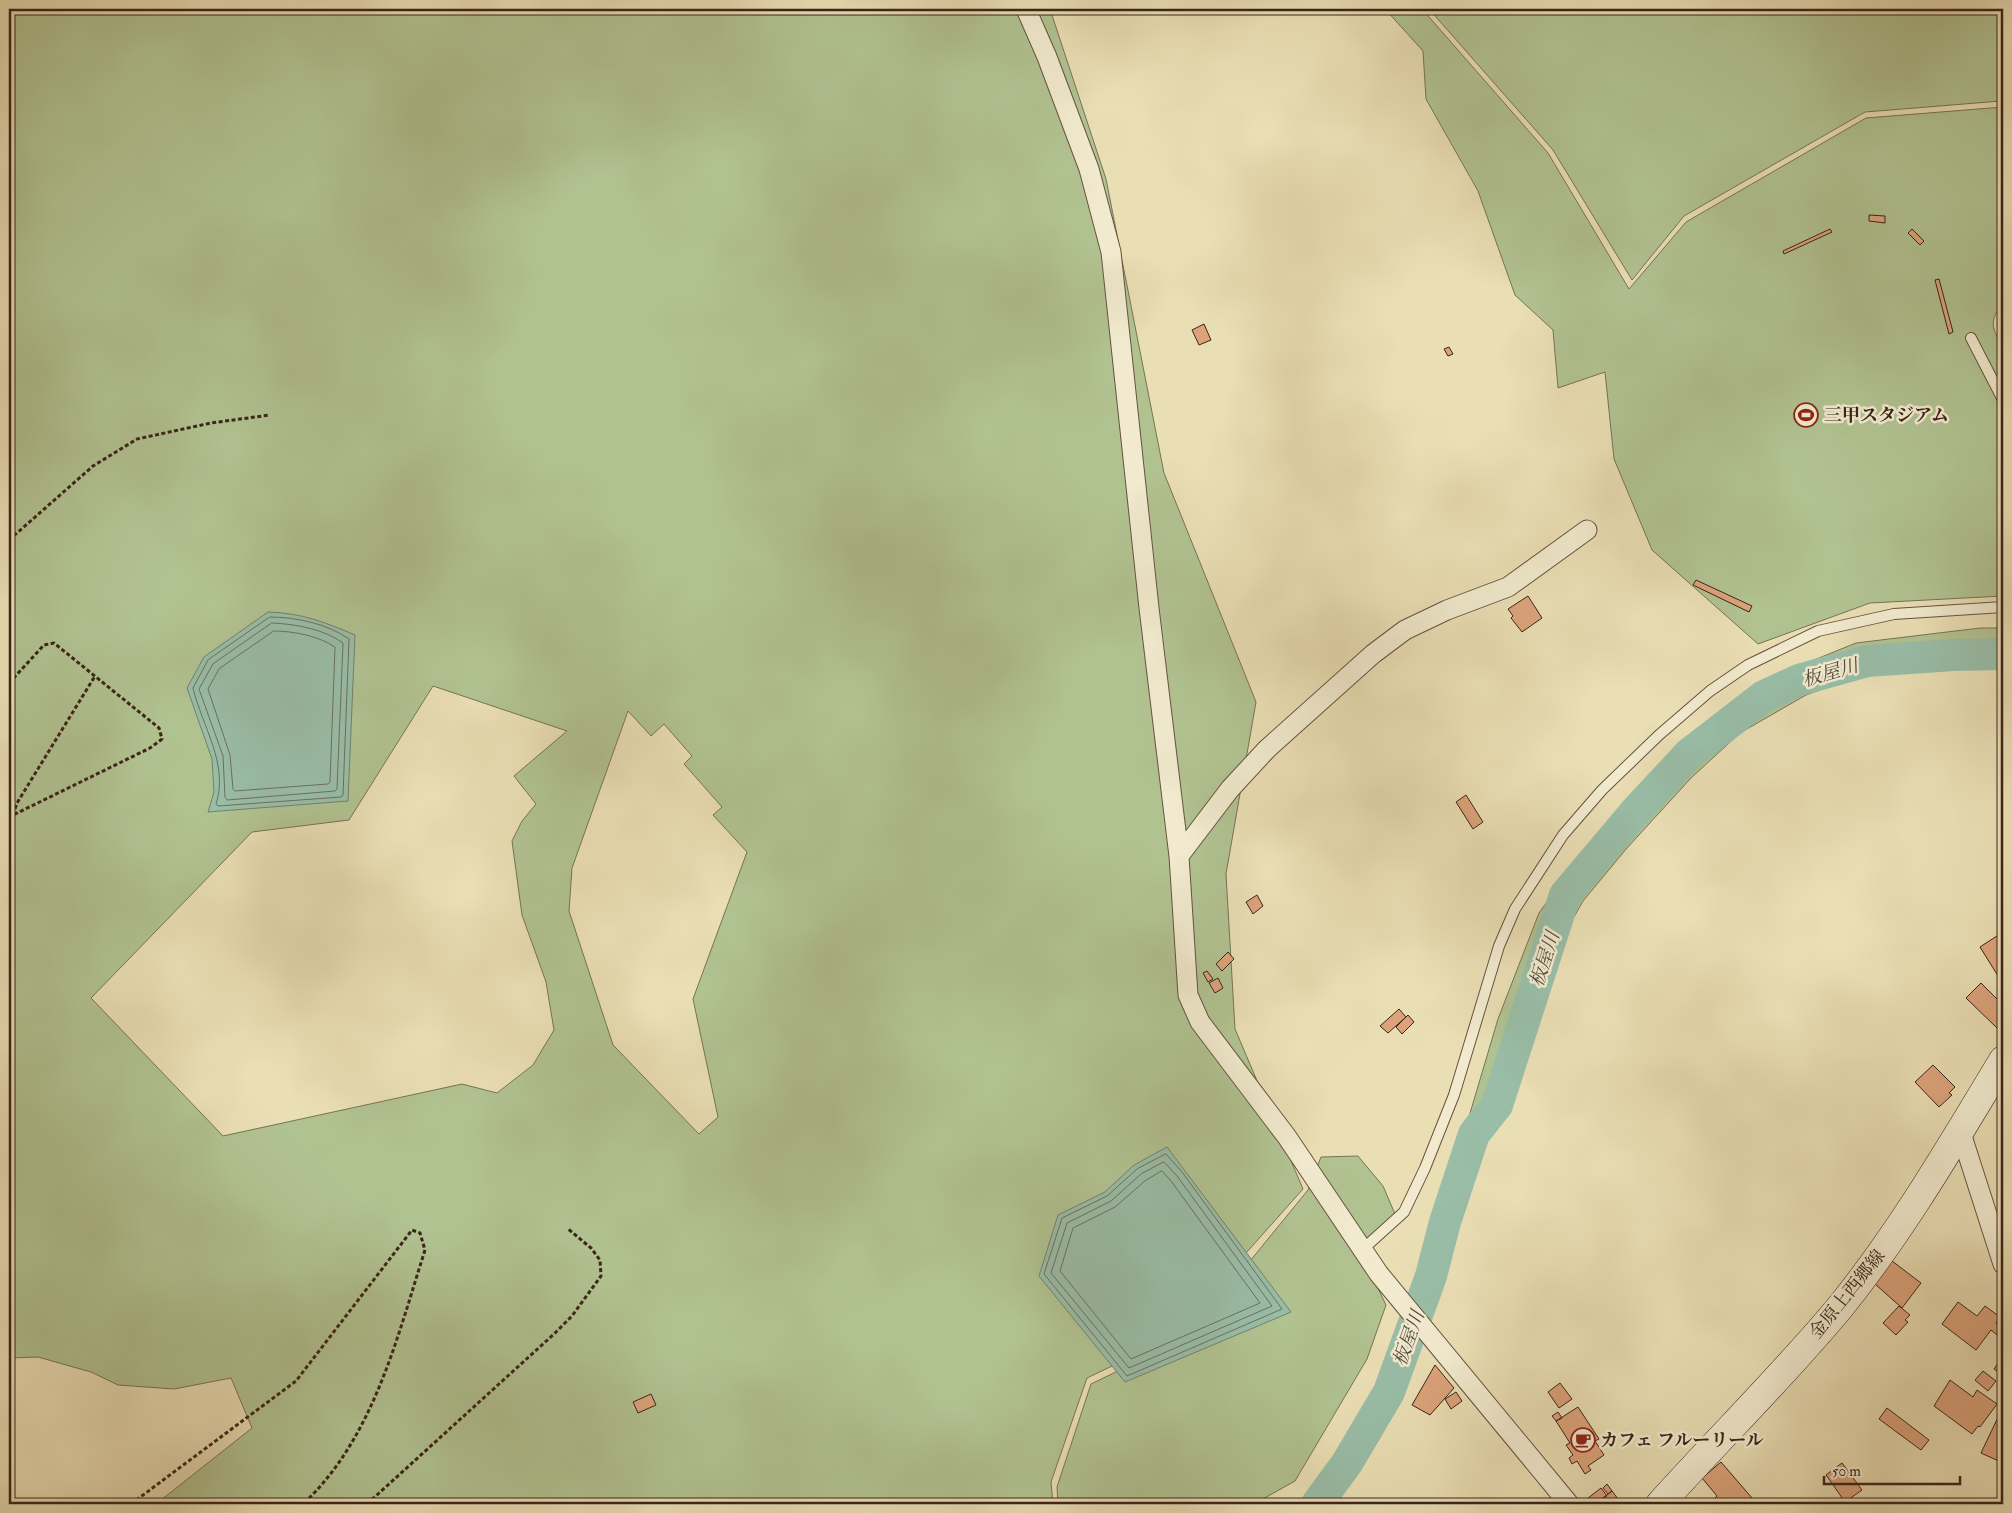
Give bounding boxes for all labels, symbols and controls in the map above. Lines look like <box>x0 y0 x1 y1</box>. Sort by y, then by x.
sports icon: 三甲スタジアム <box>1793 402 1819 428</box>
place label: 三甲スタジアム <box>1824 404 1949 427</box>
water label: 板屋川 <box>1800 653 1863 692</box>
water label: 板屋川 <box>1525 927 1566 990</box>
street label: 金原上西郷線 <box>1804 1245 1890 1344</box>
water label: 板屋川 <box>1388 1306 1431 1369</box>
cafe icon: カフェ フルーリール <box>1570 1427 1596 1453</box>
place label: カフェ フルーリール <box>1600 1429 1764 1452</box>
scale bar <box>1824 1453 1961 1485</box>
text: 50 m <box>1832 1462 1861 1481</box>

